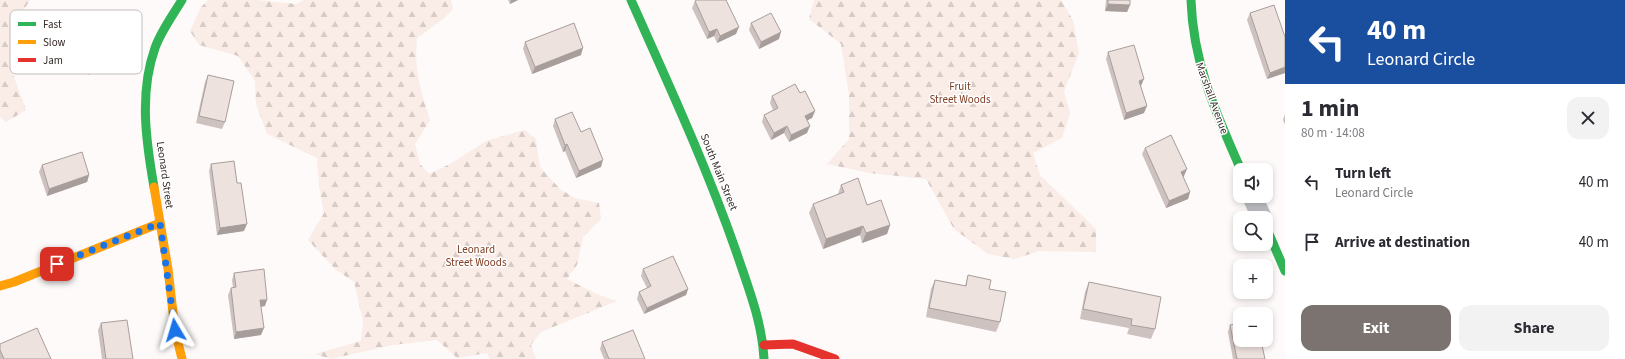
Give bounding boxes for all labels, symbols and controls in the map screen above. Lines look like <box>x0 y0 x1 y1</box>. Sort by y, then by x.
legend <box>10 10 142 74</box>
text: 40 m <box>1367 10 1426 50</box>
icon: left <box>1301 16 1353 68</box>
text: Fast <box>43 17 62 32</box>
text: Slow <box>43 35 66 50</box>
text: Leonard Circle <box>1367 47 1475 72</box>
text: Jam <box>43 53 63 68</box>
street label: Marshall Avenue <box>1192 60 1232 136</box>
park label: Fruit Street Woods <box>929 79 991 107</box>
text: 1 min <box>1301 91 1359 126</box>
button: close <box>1567 97 1609 139</box>
text: 80 m · 14:08 <box>1301 124 1365 142</box>
street label: South Main Street <box>697 131 741 213</box>
street label: Leonard Street <box>153 140 177 210</box>
map controls <box>1233 163 1273 347</box>
button: sound <box>1233 163 1273 203</box>
text: Turn left <box>1335 163 1391 184</box>
icon: left <box>1301 171 1323 193</box>
text: 40 m <box>1579 172 1609 193</box>
text: Leonard Circle <box>1335 184 1413 202</box>
button: search <box>1233 211 1273 251</box>
icon: arrive <box>1301 231 1323 253</box>
text: Arrive at destination <box>1335 232 1470 253</box>
text: 40 m <box>1579 232 1609 253</box>
park label: Leonard Street Woods <box>445 242 507 270</box>
pin <box>40 247 74 281</box>
icon: arrive <box>46 253 68 275</box>
button: + <box>1233 259 1273 299</box>
button: Exit <box>1301 305 1451 351</box>
button: Share <box>1459 305 1609 351</box>
button: − <box>1233 307 1273 347</box>
position arrow <box>154 309 196 351</box>

